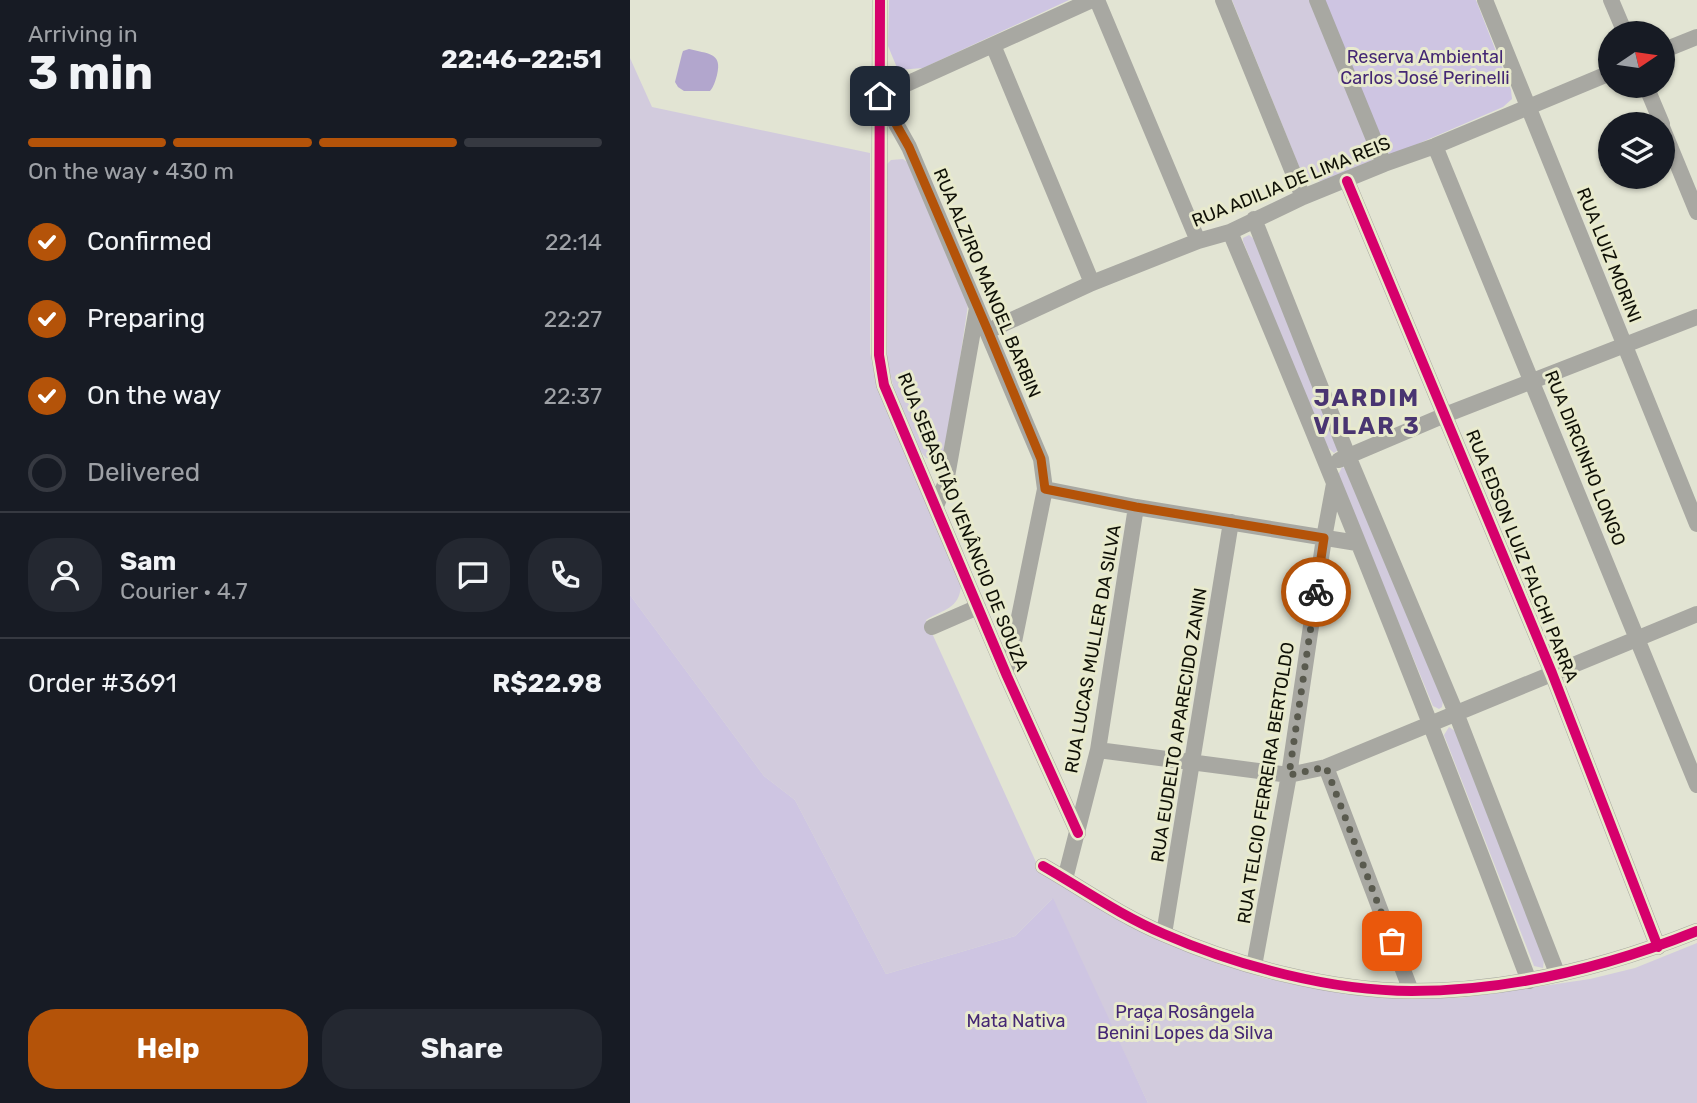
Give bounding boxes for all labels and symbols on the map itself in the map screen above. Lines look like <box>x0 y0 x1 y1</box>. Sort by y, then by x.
north arrow <box>1598 21 1675 98</box>
park label: Reserva Ambiental Carlos José Perinelli <box>1340 46 1510 89</box>
pin <box>850 66 910 126</box>
street label: RUA ADILIA DE LIMA REIS <box>1189 132 1393 232</box>
street label: RUA ALZIRO MANOEL BARBIN <box>929 165 1045 401</box>
street label: RUA LUIZ MORINI <box>1572 184 1646 326</box>
street label: RUA DIRCINHO LONGO <box>1540 367 1630 549</box>
street label: RUA SEBASTIÃO VENÂNCIO DE SOUZA <box>893 369 1033 675</box>
district label: JARDIM VILAR 3 <box>1313 384 1421 440</box>
street label: RUA EDSON LUIZ FALCHI PARRA <box>1461 426 1583 686</box>
street label: RUA LUCAS MULLER DA SILVA <box>1060 523 1126 775</box>
courier <box>1281 557 1351 627</box>
street label: RUA EUDELTO APARECIDO ZANIN <box>1146 586 1212 864</box>
street label: RUA TELCIO FERREIRA BERTOLDO <box>1233 641 1299 925</box>
pin <box>1362 911 1422 971</box>
park label: Praça Rosângela Benini Lopes da Silva <box>1097 1001 1273 1044</box>
park label: Mata Nativa <box>967 1010 1065 1032</box>

